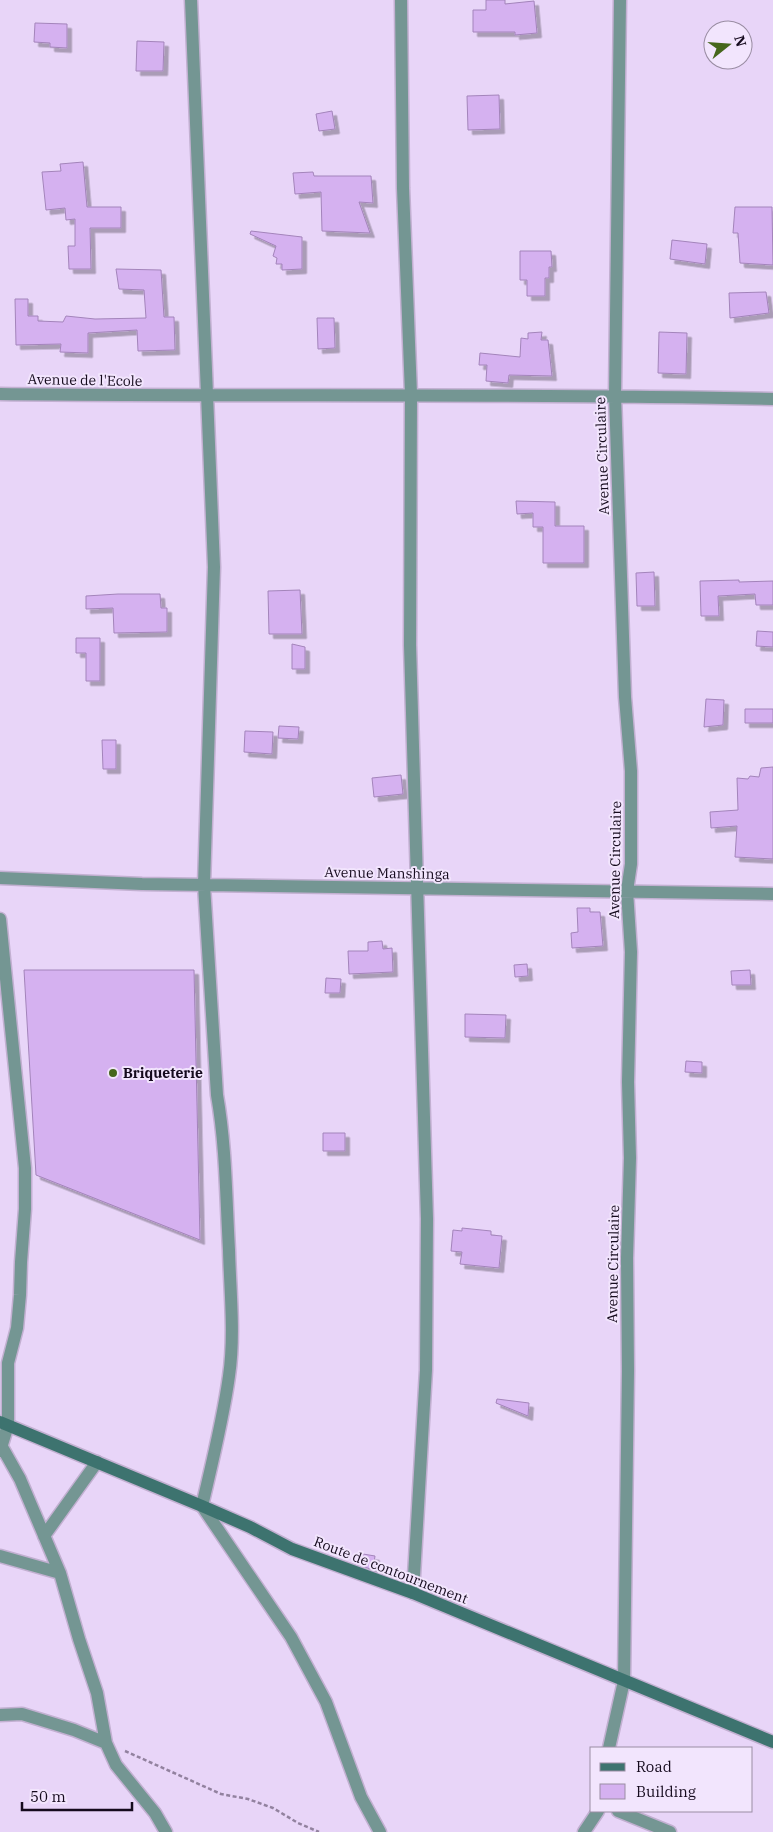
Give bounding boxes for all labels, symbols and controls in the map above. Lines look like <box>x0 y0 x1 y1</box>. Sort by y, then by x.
north arrow <box>703 20 753 70</box>
text: N <box>730 33 751 49</box>
street label: Avenue de l'Ecole <box>27 370 143 390</box>
street label: Avenue Circulaire <box>591 397 613 515</box>
street label: Avenue Circulaire <box>605 801 625 919</box>
street label: Avenue Manshinga <box>324 863 450 883</box>
place label: Briqueterie <box>123 1064 203 1082</box>
marker: Briqueterie <box>107 1067 119 1079</box>
street label: Avenue Circulaire <box>603 1205 623 1323</box>
street label: Route de contournement <box>311 1532 471 1608</box>
legend <box>590 1747 753 1812</box>
text: Road <box>636 1757 672 1776</box>
scale bar <box>22 1780 132 1812</box>
text: Building <box>636 1782 696 1801</box>
text: 50 m <box>30 1787 66 1806</box>

